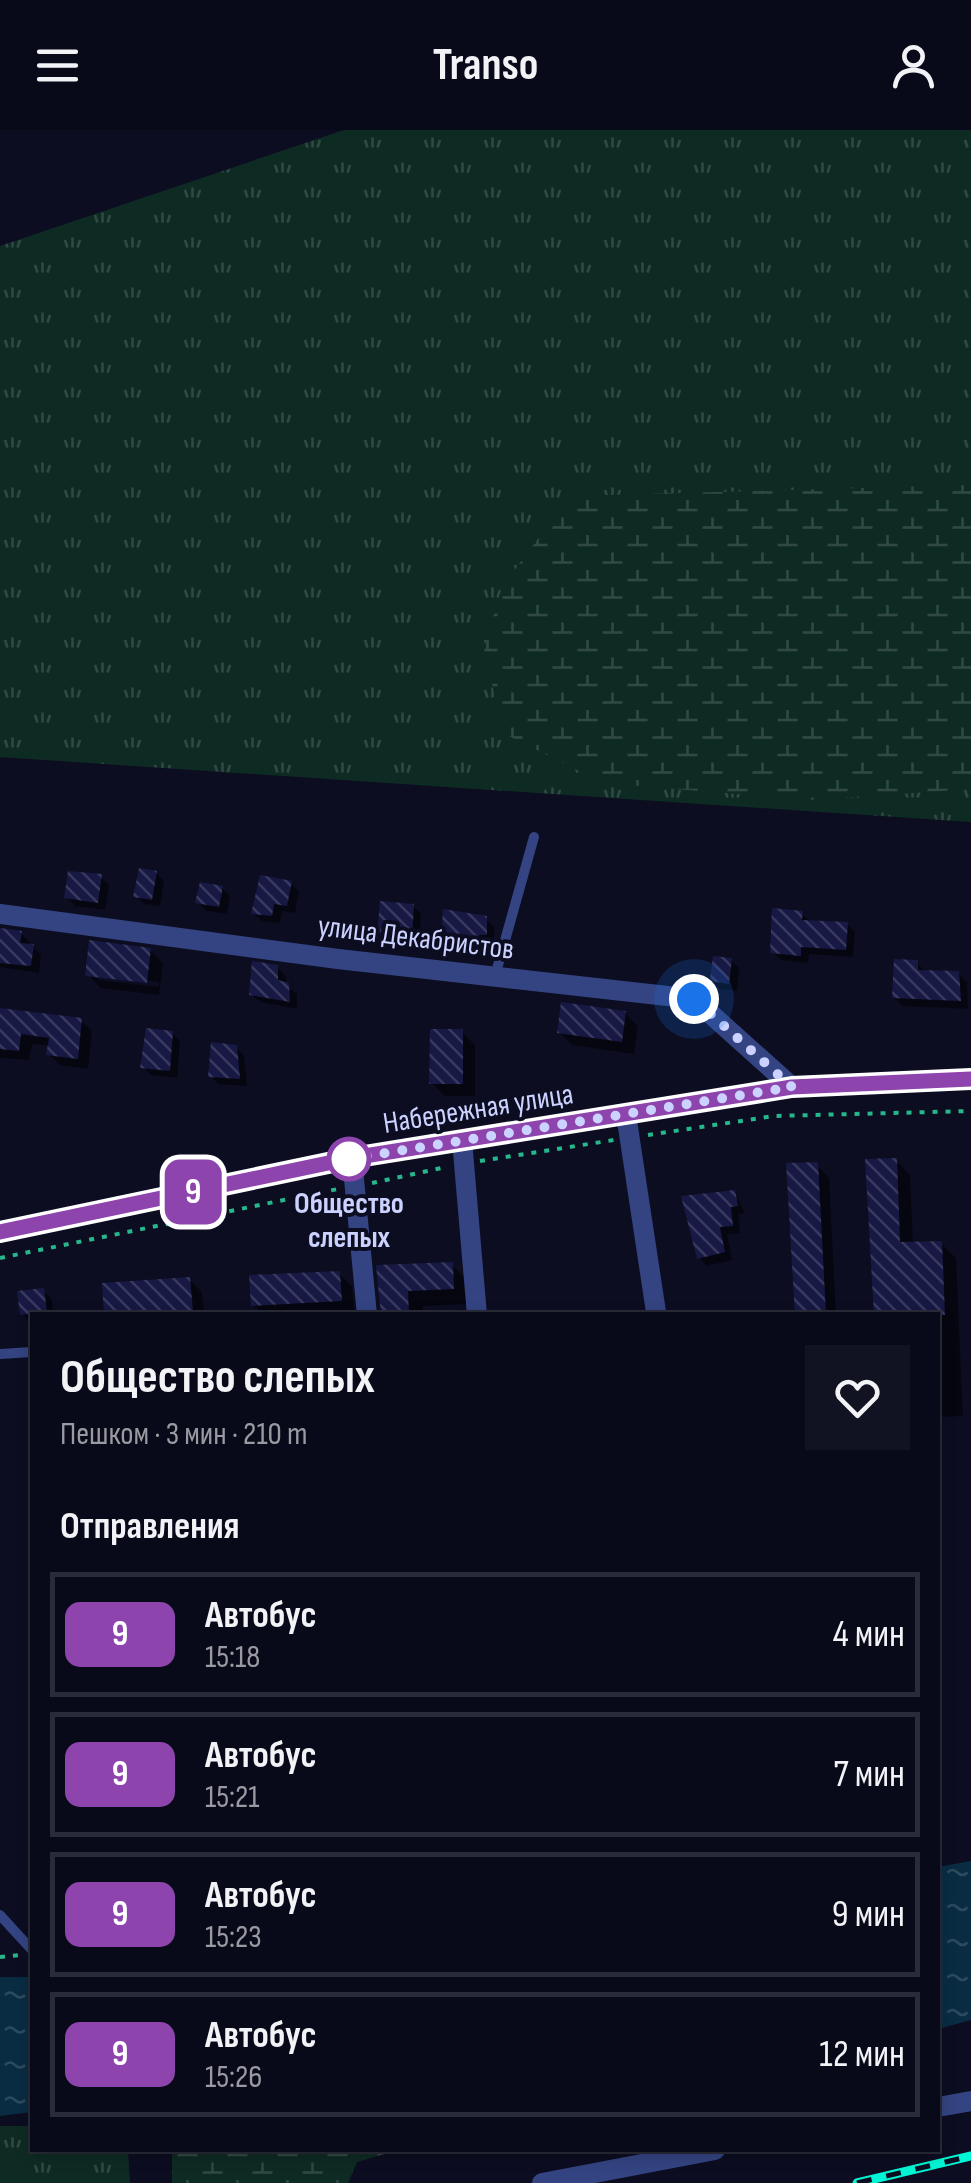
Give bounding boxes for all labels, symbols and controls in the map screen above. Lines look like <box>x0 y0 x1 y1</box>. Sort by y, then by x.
icon: menu <box>30 38 85 93</box>
text: Transo <box>433 38 538 93</box>
icon: person <box>886 38 941 93</box>
street label: улица Декабристов <box>316 908 516 968</box>
your location <box>669 974 719 1024</box>
street label: Набережная улица <box>380 1076 576 1142</box>
marker: Общество слепых <box>328 1138 370 1180</box>
line badge: 9 <box>160 1160 226 1224</box>
text: 9 <box>185 1171 201 1214</box>
place label: Общество слепых <box>294 1186 404 1256</box>
button: heart <box>805 1345 910 1450</box>
text: Общество слепых <box>60 1349 375 1406</box>
text: Пешком · 3 мин · 210 m <box>60 1415 308 1454</box>
text: Отправления <box>60 1504 240 1549</box>
text: Автобус <box>205 1593 316 1638</box>
text: 4 мин <box>833 1612 905 1657</box>
text: 9 <box>112 1613 128 1656</box>
text: 15:18 <box>205 1638 260 1677</box>
text: Автобус <box>205 1733 316 1778</box>
text: 7 мин <box>833 1752 905 1797</box>
text: 9 <box>112 1753 128 1796</box>
text: 15:21 <box>205 1778 260 1817</box>
text: Автобус <box>205 1873 316 1918</box>
text: 9 мин <box>832 1892 905 1937</box>
text: 9 <box>112 1893 128 1936</box>
text: 15:23 <box>205 1918 262 1957</box>
text: Автобус <box>205 2013 316 2058</box>
text: 12 мин <box>819 2032 905 2077</box>
text: 9 <box>112 2033 128 2076</box>
text: 15:26 <box>205 2058 262 2097</box>

